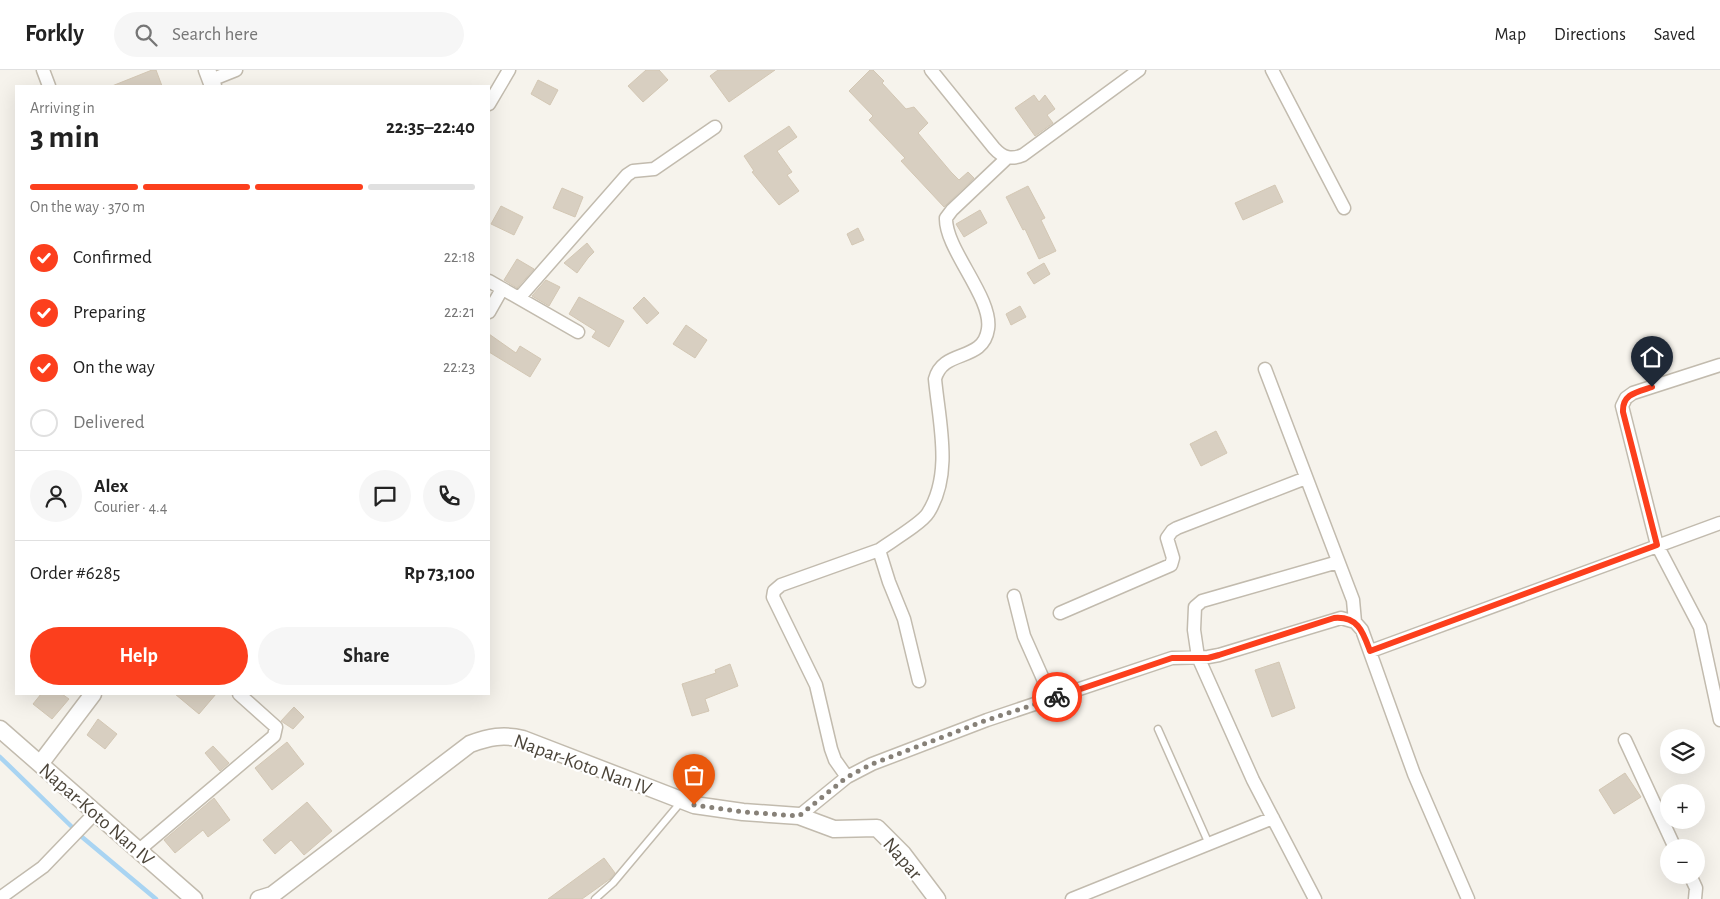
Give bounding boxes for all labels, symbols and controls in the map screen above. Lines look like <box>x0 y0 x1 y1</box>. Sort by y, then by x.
search box <box>114 12 464 57</box>
icon: search <box>132 21 160 49</box>
text: Forkly <box>25 22 84 46</box>
text: Search here <box>172 25 258 44</box>
text: Map <box>1495 26 1526 44</box>
text: Directions <box>1554 26 1626 44</box>
text: Saved <box>1654 26 1695 44</box>
text: Arriving in <box>30 100 95 116</box>
text: 22:35–22:40 <box>386 118 475 137</box>
text: 3 min <box>30 121 100 153</box>
text: On the way · 370 m <box>30 199 145 215</box>
icon: check <box>30 244 58 272</box>
text: Confirmed <box>73 248 152 267</box>
text: 22:18 <box>444 249 475 265</box>
icon: check <box>30 299 58 327</box>
text: Preparing <box>73 303 146 322</box>
text: 22:21 <box>444 304 475 320</box>
pin <box>1631 336 1673 387</box>
icon: home <box>1638 343 1666 371</box>
icon: check <box>30 354 58 382</box>
text: On the way <box>73 358 155 377</box>
text: 22:23 <box>443 359 475 375</box>
text: Delivered <box>73 413 145 432</box>
button: person <box>30 470 82 522</box>
button: chat <box>359 470 411 522</box>
button: phone <box>423 470 475 522</box>
text: Alex <box>94 477 128 496</box>
text: Courier · 4.4 <box>94 499 167 515</box>
text: Order #6285 <box>30 564 120 583</box>
text: Rp 73,100 <box>404 564 475 583</box>
button: Help <box>30 627 248 685</box>
button: Share <box>258 627 475 685</box>
courier <box>1032 672 1082 722</box>
icon: bike <box>1043 683 1071 711</box>
map controls <box>1660 729 1705 884</box>
button: layers <box>1660 729 1705 774</box>
street label: Napar-Koto Nan IV <box>511 731 655 799</box>
pin <box>673 754 715 805</box>
street label: Napar-Koto Nan IV <box>35 760 158 870</box>
icon: bag <box>680 761 708 789</box>
button: + <box>1660 784 1705 829</box>
street label: Napar <box>879 834 926 884</box>
button: − <box>1660 839 1705 884</box>

